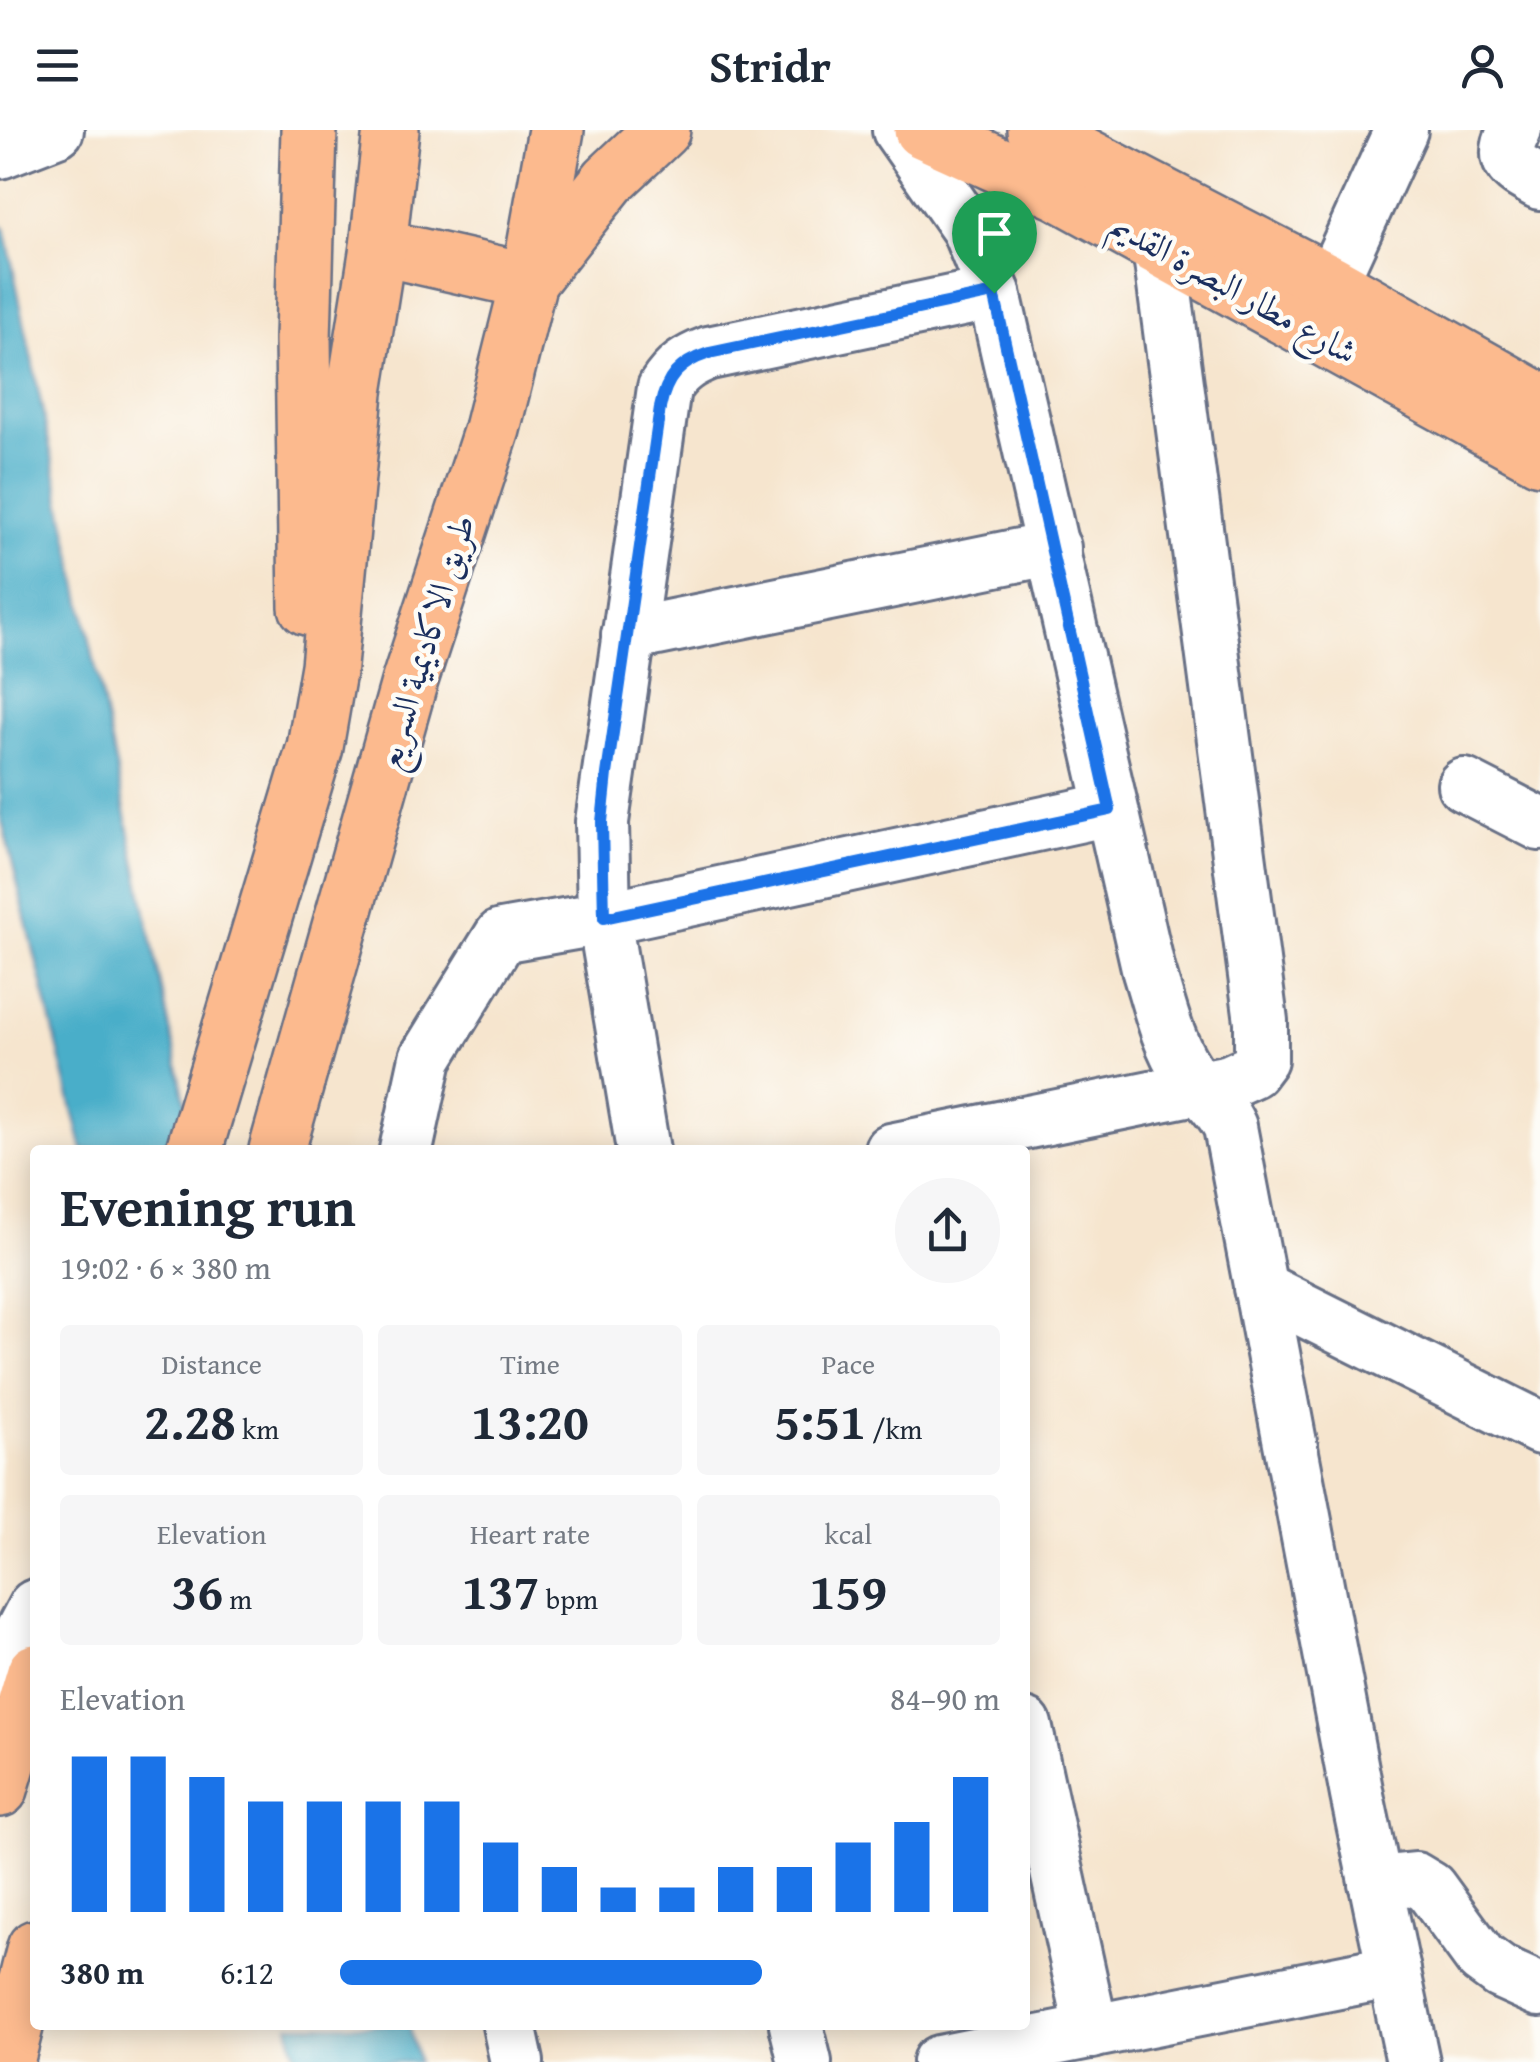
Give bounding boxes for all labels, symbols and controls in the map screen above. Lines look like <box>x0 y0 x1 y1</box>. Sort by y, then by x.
text: Stridr <box>709 33 831 98</box>
icon: menu <box>30 38 85 93</box>
icon: person <box>1455 38 1510 93</box>
pin <box>952 191 1037 294</box>
street label: شارع مطار البصرة القديم <box>1099 199 1367 381</box>
icon: arrive <box>967 206 1022 261</box>
street label: طريق الاكاديمية السريع <box>362 508 493 777</box>
text: Evening run <box>60 1166 356 1246</box>
button: share <box>895 1178 1000 1283</box>
text: 19:02 · 6 × 380 m <box>60 1244 271 1291</box>
text: Distance <box>161 1343 262 1384</box>
text: Time <box>500 1343 560 1384</box>
text: Pace <box>821 1343 875 1384</box>
text: 2.28 <box>144 1384 236 1457</box>
text: 13:20 <box>471 1384 589 1457</box>
text: 5:51 <box>774 1384 866 1457</box>
text: km <box>236 1408 279 1449</box>
text: /km <box>866 1408 922 1449</box>
text: Elevation <box>157 1513 266 1554</box>
text: Heart rate <box>470 1513 590 1554</box>
text: kcal <box>824 1513 872 1554</box>
text: 36 <box>171 1554 223 1627</box>
text: 137 <box>462 1554 540 1627</box>
text: 159 <box>809 1554 887 1627</box>
text: m <box>223 1578 252 1619</box>
text: bpm <box>540 1578 598 1619</box>
text: Elevation <box>60 1675 185 1722</box>
text: 84–90 m <box>890 1675 1000 1722</box>
text: 380 m <box>60 1949 144 1996</box>
text: 6:12 <box>220 1949 274 1996</box>

